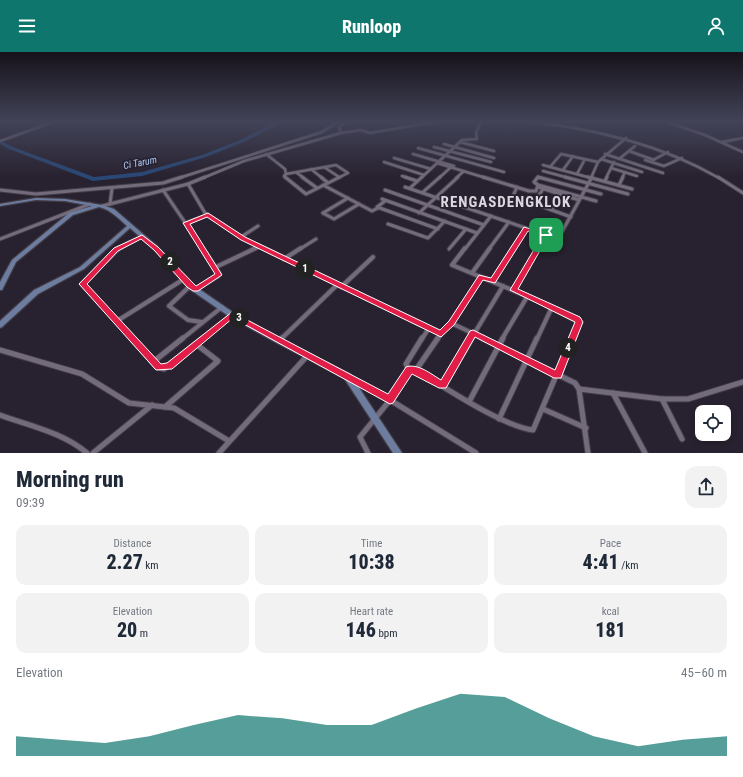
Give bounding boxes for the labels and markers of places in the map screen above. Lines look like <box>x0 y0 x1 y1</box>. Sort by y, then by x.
pin <box>529 218 563 252</box>
pin: 2 <box>160 252 180 272</box>
pin: 1 <box>295 259 315 279</box>
pin: 3 <box>229 308 249 328</box>
pin: 4 <box>558 338 578 358</box>

